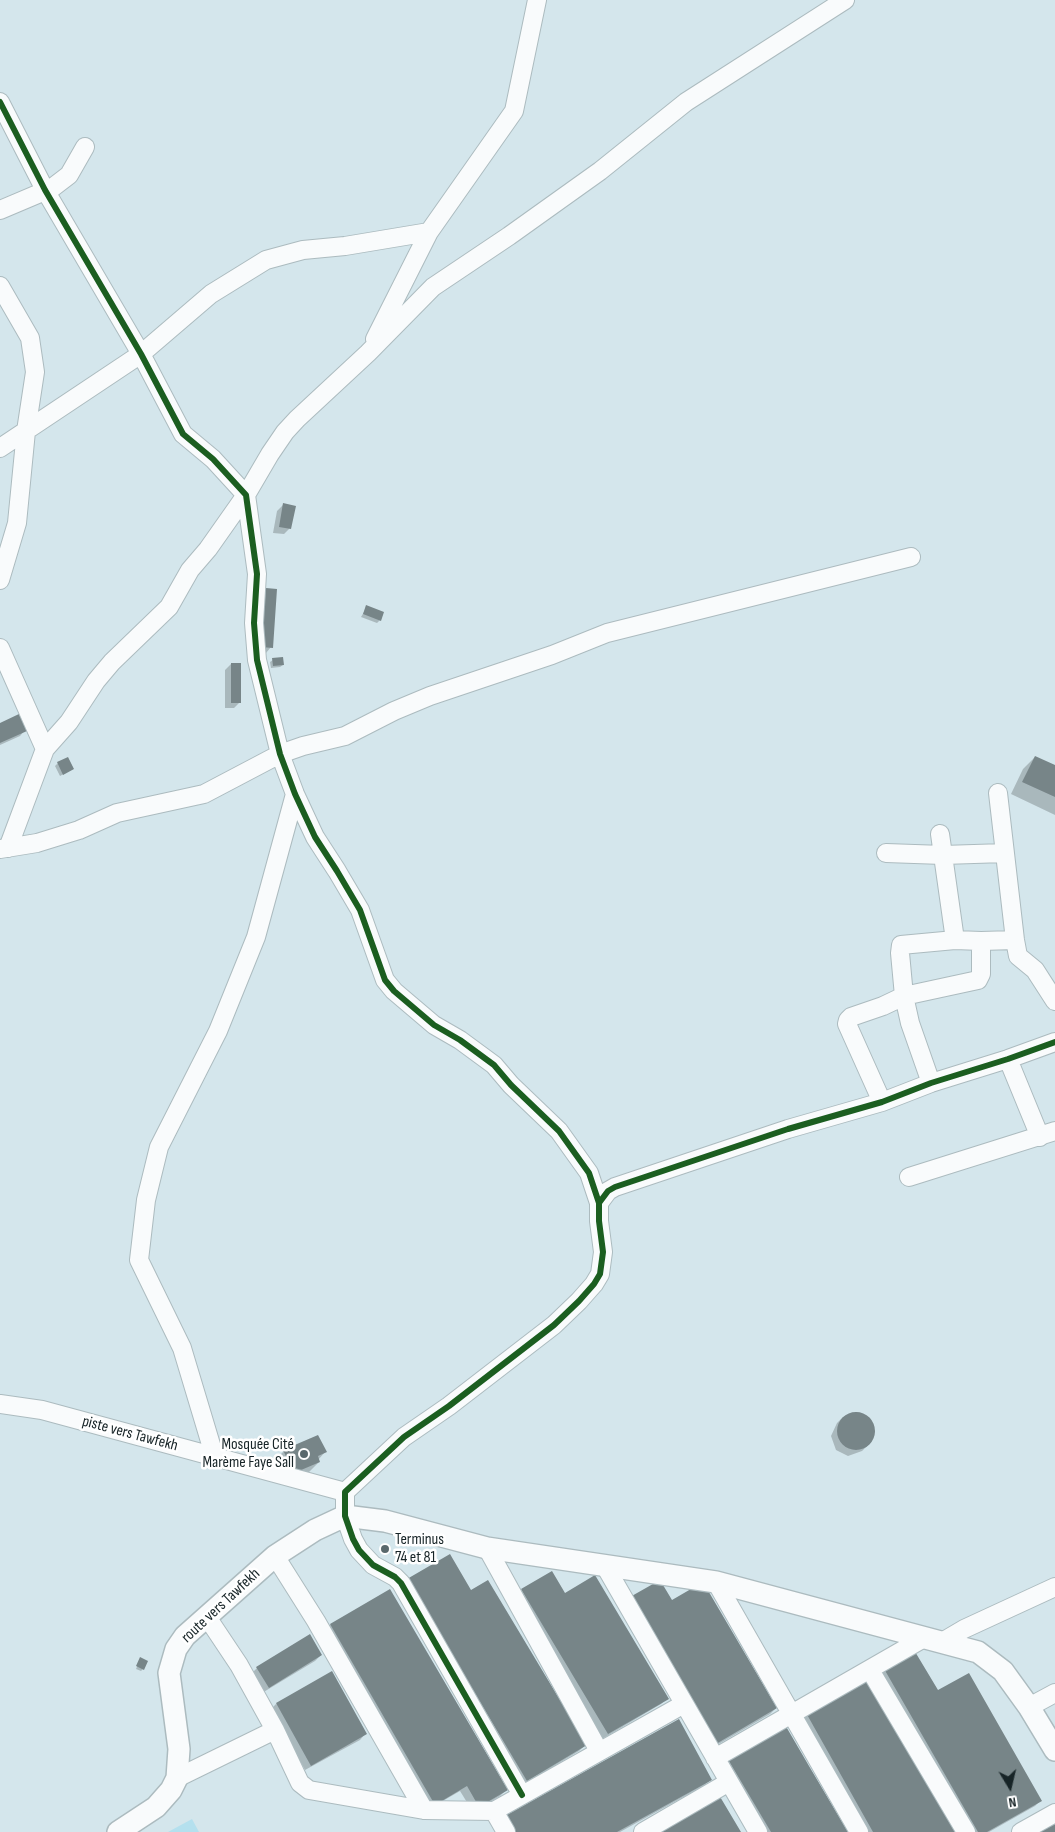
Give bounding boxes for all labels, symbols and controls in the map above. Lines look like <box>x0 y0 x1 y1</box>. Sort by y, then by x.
street label: piste vers Tawfekh <box>80 1412 180 1456</box>
place label: Mosquée Cité Marème Faye Sall <box>203 1435 294 1473</box>
marker: Mosquée Cité Marème Faye Sall <box>298 1448 310 1460</box>
place label: Terminus 74 et 81 <box>395 1530 444 1568</box>
marker: Terminus 74 et 81 <box>379 1543 391 1555</box>
street label: route vers Tawfekh <box>178 1565 264 1647</box>
north arrow <box>985 1762 1035 1812</box>
text: N <box>1007 1793 1017 1811</box>

